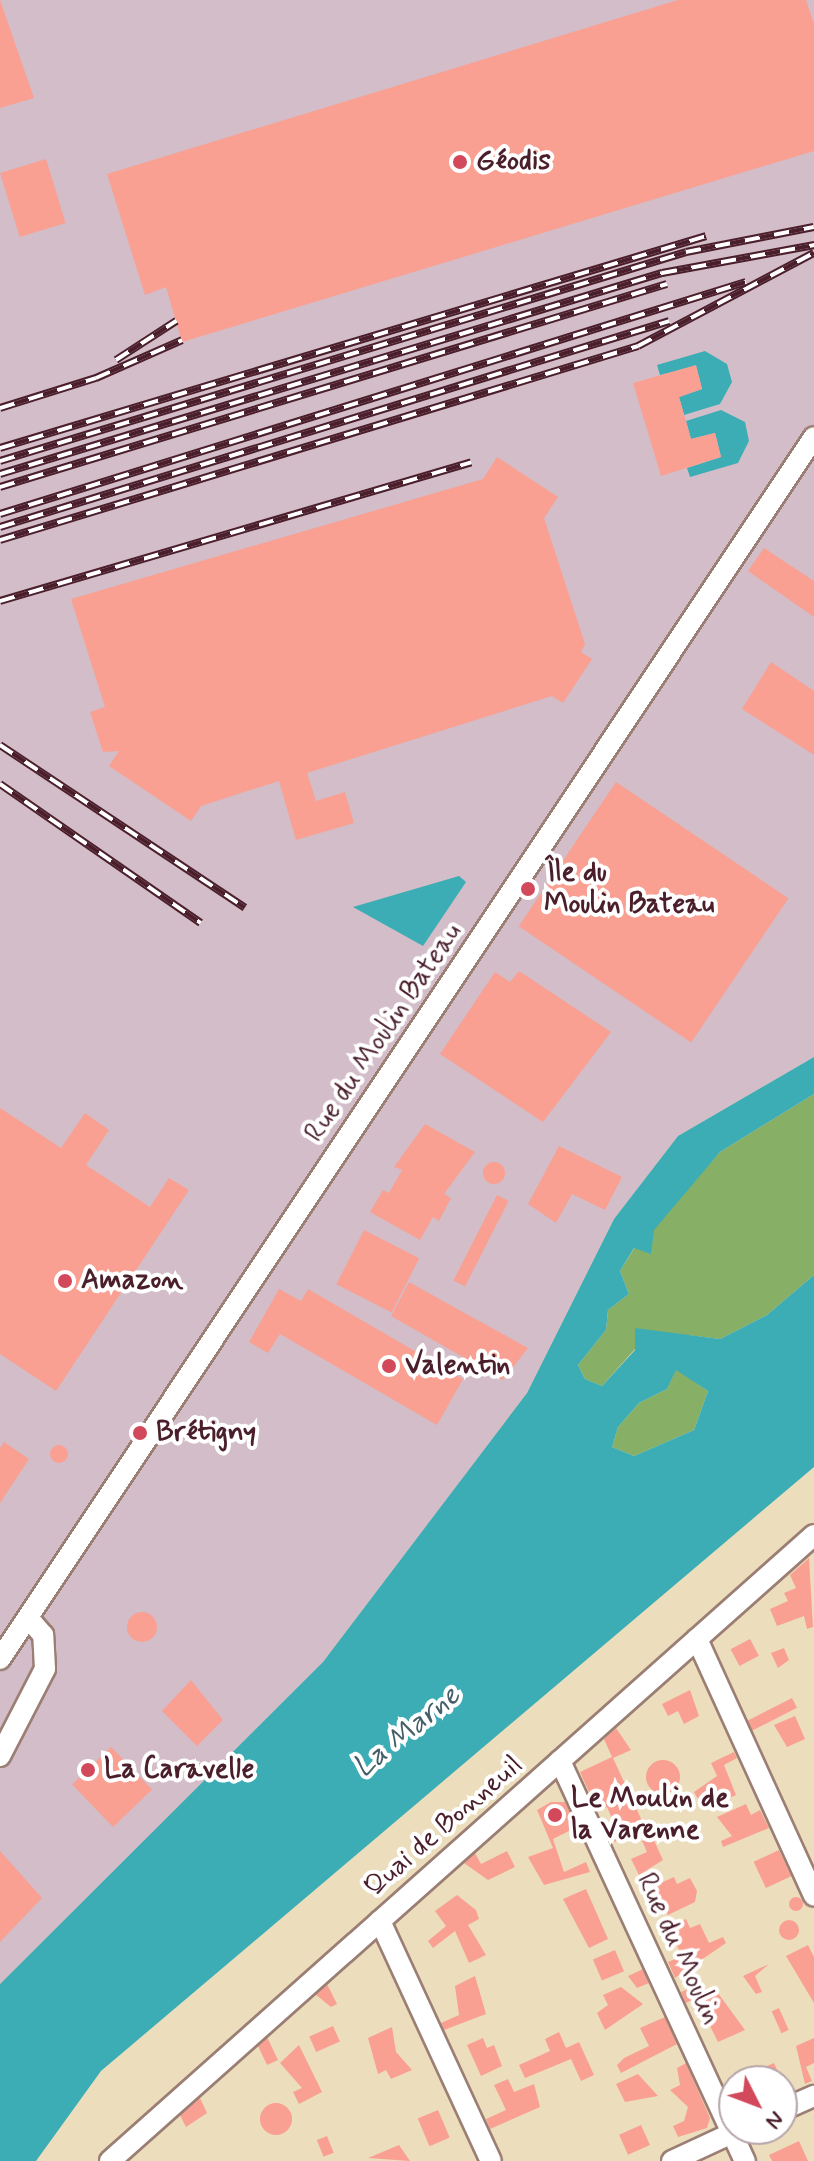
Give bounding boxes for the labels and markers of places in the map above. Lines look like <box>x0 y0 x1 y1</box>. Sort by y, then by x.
place label: Géodis <box>476 145 551 179</box>
marker: Géodis <box>451 153 469 171</box>
place label: Île du Moulin Bateau <box>544 856 712 922</box>
marker: Île du Moulin Bateau <box>519 880 537 898</box>
place label: Amazon <box>81 1264 183 1298</box>
marker: Amazon <box>56 1272 74 1290</box>
place label: Valentin <box>405 1349 510 1383</box>
marker: Valentin <box>380 1357 398 1375</box>
place label: Brétigny <box>156 1416 256 1450</box>
marker: Brétigny <box>131 1424 149 1442</box>
place label: La Caravelle <box>104 1753 254 1787</box>
marker: La Caravelle <box>79 1761 97 1779</box>
place label: Le Moulin de la Varenne <box>571 1782 720 1848</box>
marker: Le Moulin de la Varenne <box>546 1806 564 1824</box>

